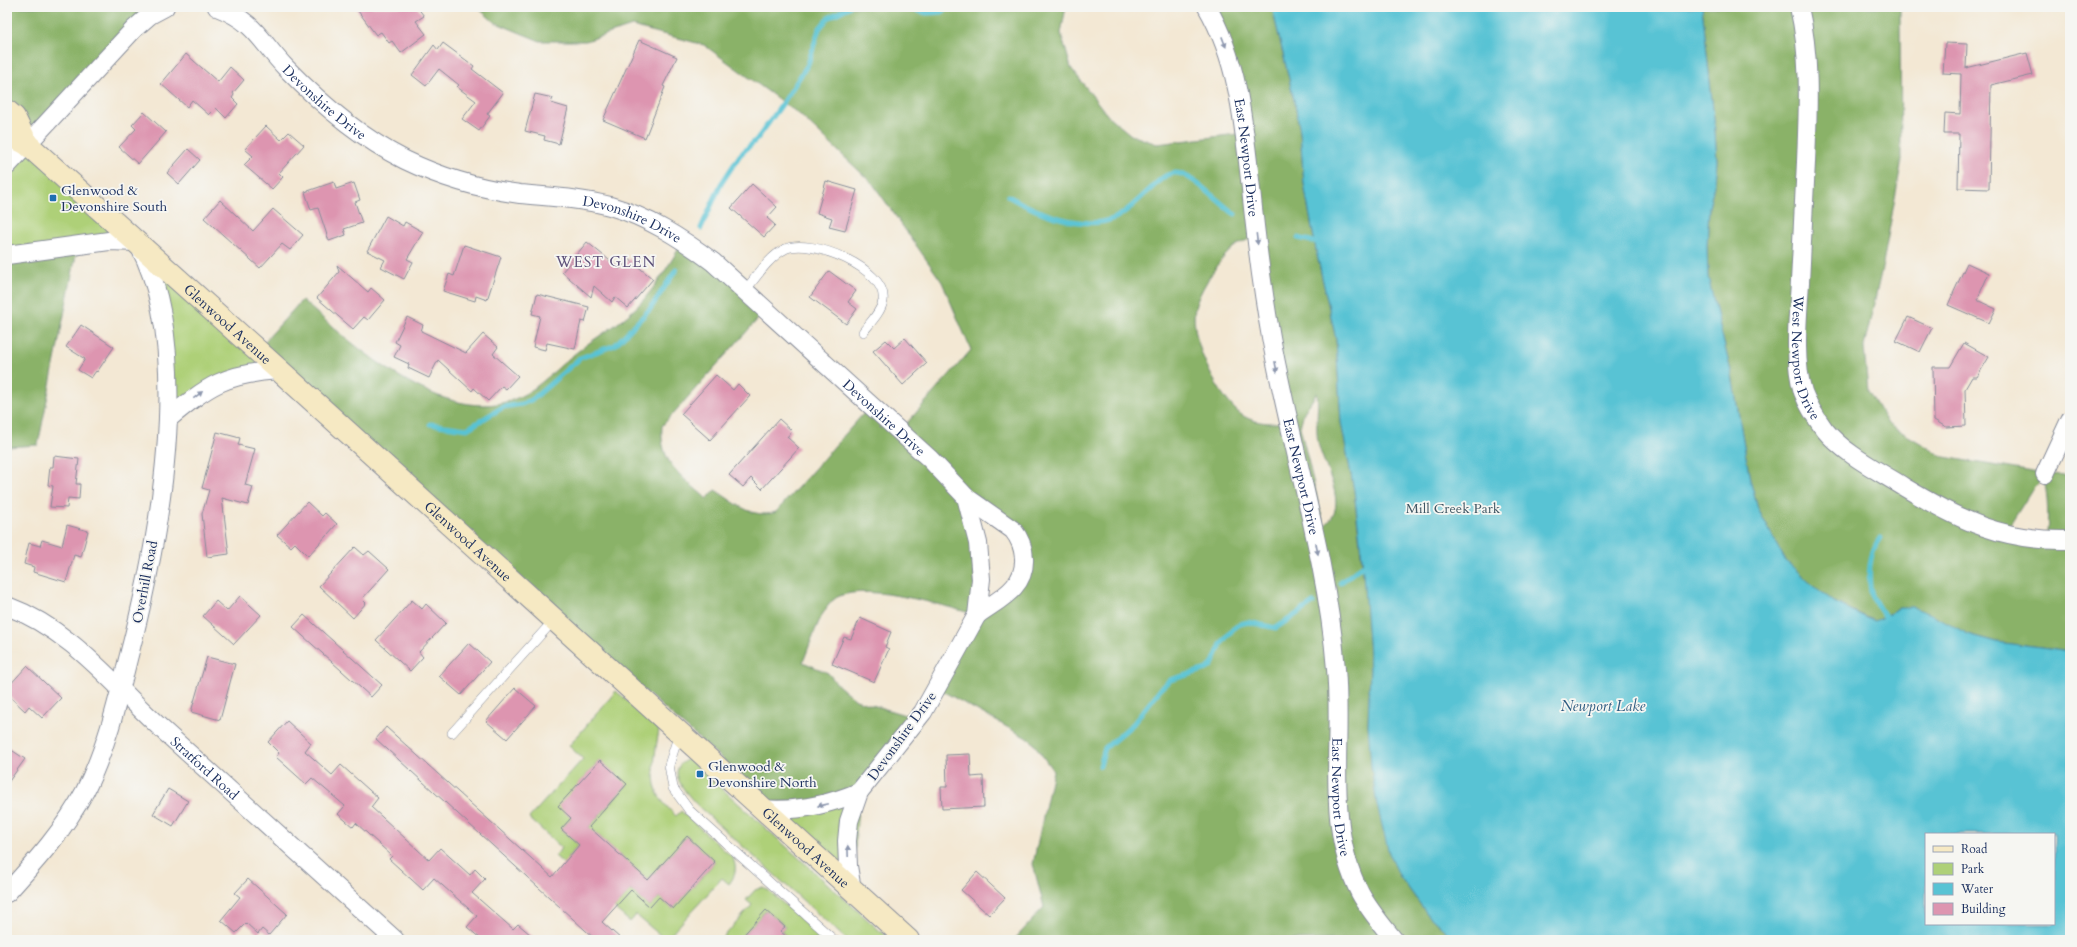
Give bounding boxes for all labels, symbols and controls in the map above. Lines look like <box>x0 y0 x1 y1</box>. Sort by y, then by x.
one-way arrow <box>1222 36 1228 48</box>
street label: Devonshire Drive <box>278 60 370 144</box>
street label: East Newport Drive <box>1230 97 1263 218</box>
place label: Glenwood & Devonshire South <box>61 181 168 216</box>
street label: Devonshire Drive <box>581 191 685 247</box>
marker: Glenwood & Devonshire South <box>48 193 58 203</box>
one-way arrow <box>1253 233 1260 245</box>
district label: WEST GLEN <box>555 252 656 272</box>
street label: Glenwood Avenue <box>180 280 276 368</box>
street label: West Newport Drive <box>1787 294 1825 424</box>
one-way arrow <box>1274 361 1280 373</box>
street label: Devonshire Drive <box>839 375 930 460</box>
one-way arrow <box>192 390 203 399</box>
street label: East Newport Drive <box>1279 416 1324 537</box>
street label: Glenwood Avenue <box>420 497 516 586</box>
park label: Mill Creek Park <box>1406 499 1501 518</box>
street label: Overhill Road <box>128 538 162 625</box>
one-way arrow <box>1314 542 1320 555</box>
street label: Devonshire Drive <box>863 688 941 784</box>
water label: Newport Lake <box>1561 696 1646 716</box>
street label: Stratford Road <box>166 732 243 804</box>
street label: East Newport Drive <box>1328 737 1355 859</box>
place label: Glenwood & Devonshire North <box>708 757 817 792</box>
marker: Glenwood & Devonshire North <box>695 769 705 779</box>
street label: Glenwood Avenue <box>758 803 854 892</box>
one-way arrow <box>817 803 829 809</box>
legend <box>1925 833 2055 925</box>
text: Road <box>1961 841 1988 857</box>
one-way arrow <box>844 845 851 857</box>
text: Park <box>1961 861 1985 877</box>
text: Water <box>1960 881 1994 897</box>
text: Building <box>1961 901 2006 917</box>

